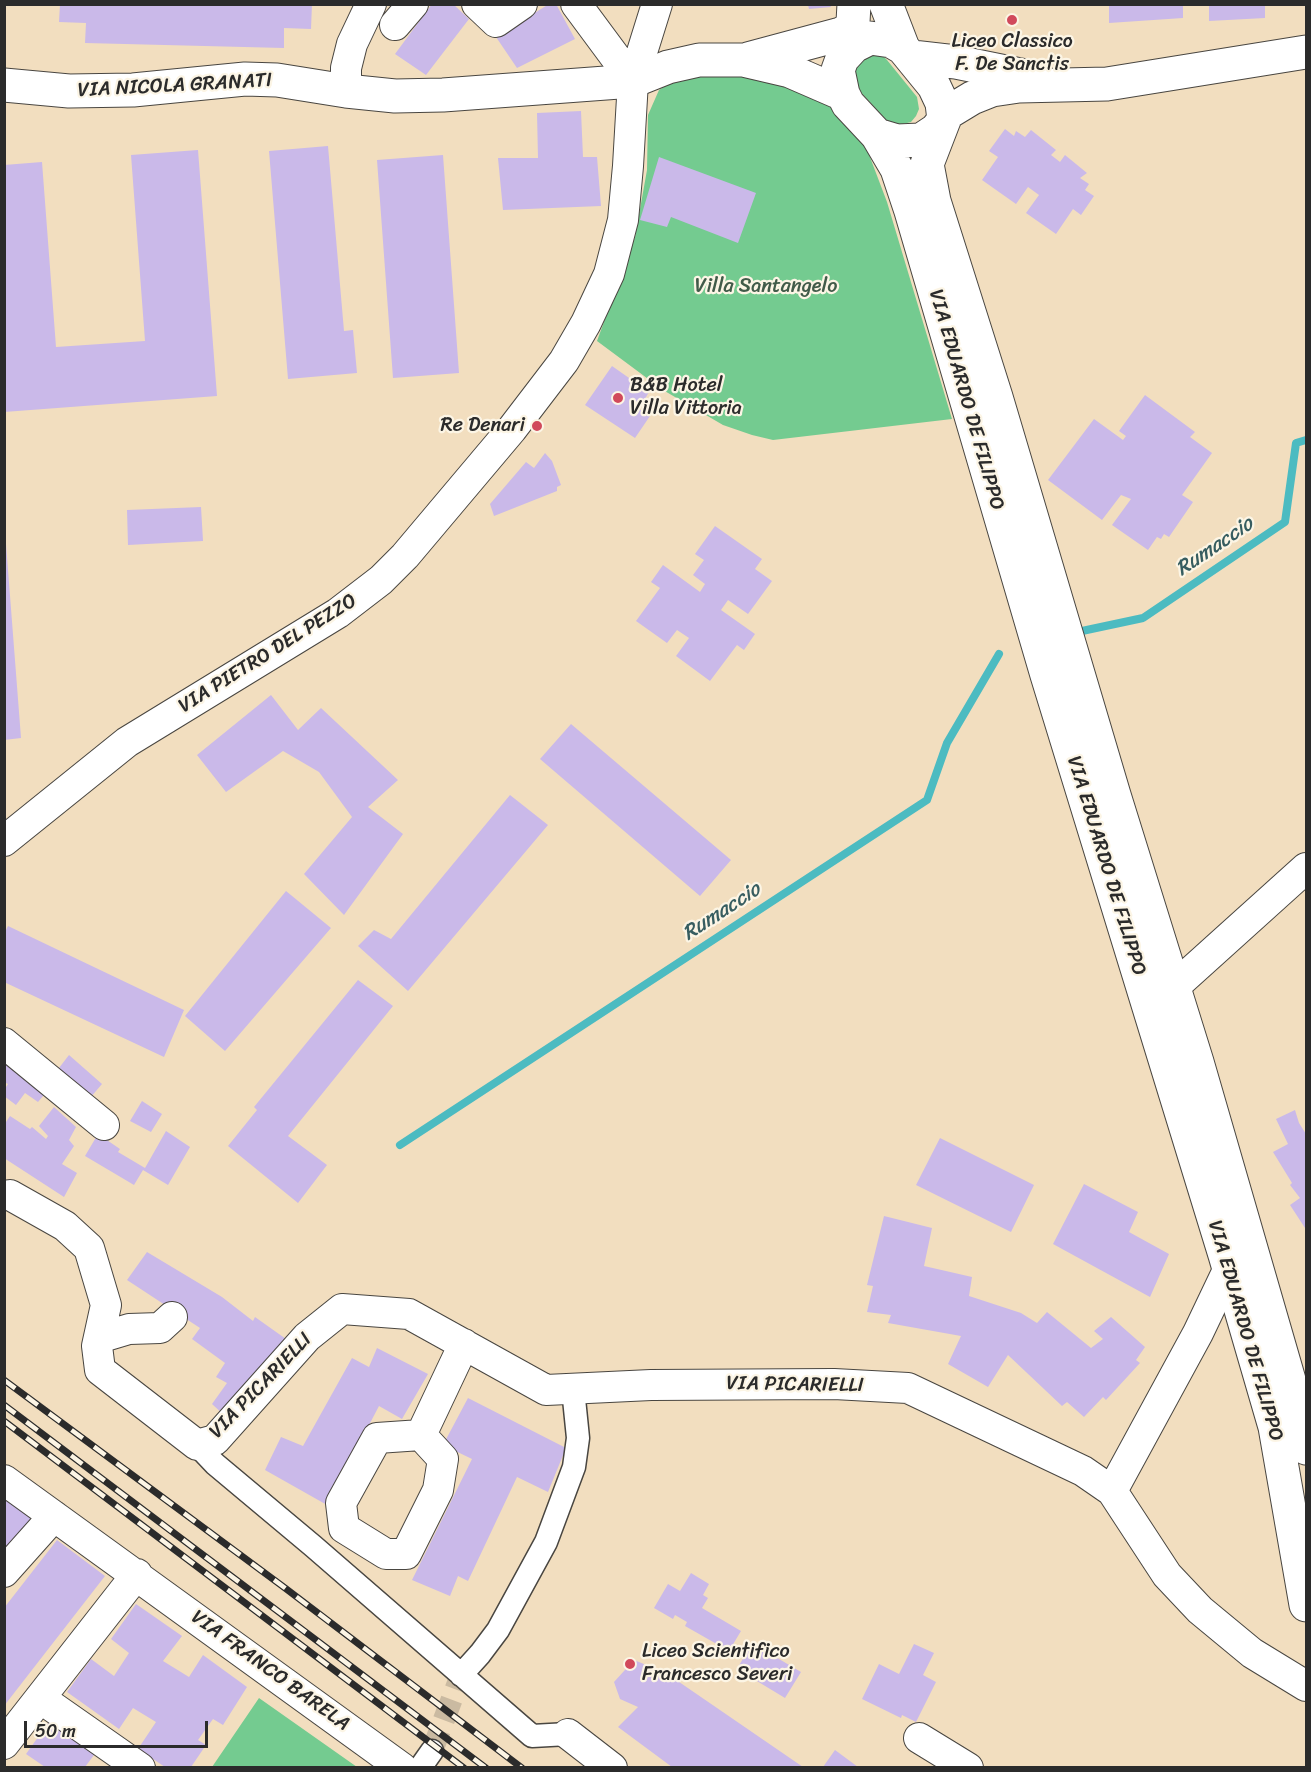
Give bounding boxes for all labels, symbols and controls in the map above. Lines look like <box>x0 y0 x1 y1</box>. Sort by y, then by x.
marker: Liceo Classico F. De Sanctis <box>1005 13 1019 27</box>
place label: Liceo Classico F. De Sanctis <box>951 30 1073 77</box>
street label: VIA NICOLA GRANATI <box>77 69 273 103</box>
park label: Villa Santangelo <box>695 275 837 299</box>
street label: VIA EDUARDO DE FILIPPO <box>923 287 1009 513</box>
place label: B&B Hotel Villa Vittoria <box>630 374 742 421</box>
marker: B&B Hotel Villa Vittoria <box>611 391 625 405</box>
place label: Re Denari <box>441 414 525 438</box>
marker: Re Denari <box>530 419 544 433</box>
water label: Rumaccio <box>1171 512 1259 582</box>
street label: VIA PIETRO DEL PEZZO <box>174 589 362 719</box>
street label: VIA EDUARDO DE FILIPPO <box>1061 753 1151 979</box>
water label: Rumaccio <box>678 877 766 947</box>
street label: VIA EDUARDO DE FILIPPO <box>1202 1218 1288 1444</box>
street label: VIA PICARIELLI <box>205 1328 317 1444</box>
street label: VIA PICARIELLI <box>726 1372 864 1398</box>
street label: VIA FRANCO BARELA <box>186 1605 354 1737</box>
place label: Liceo Scientifico Francesco Severi <box>642 1640 793 1687</box>
marker: Liceo Scientifico Francesco Severi <box>623 1657 637 1671</box>
scale bar <box>27 1709 212 1747</box>
text: 50 m <box>35 1715 76 1747</box>

